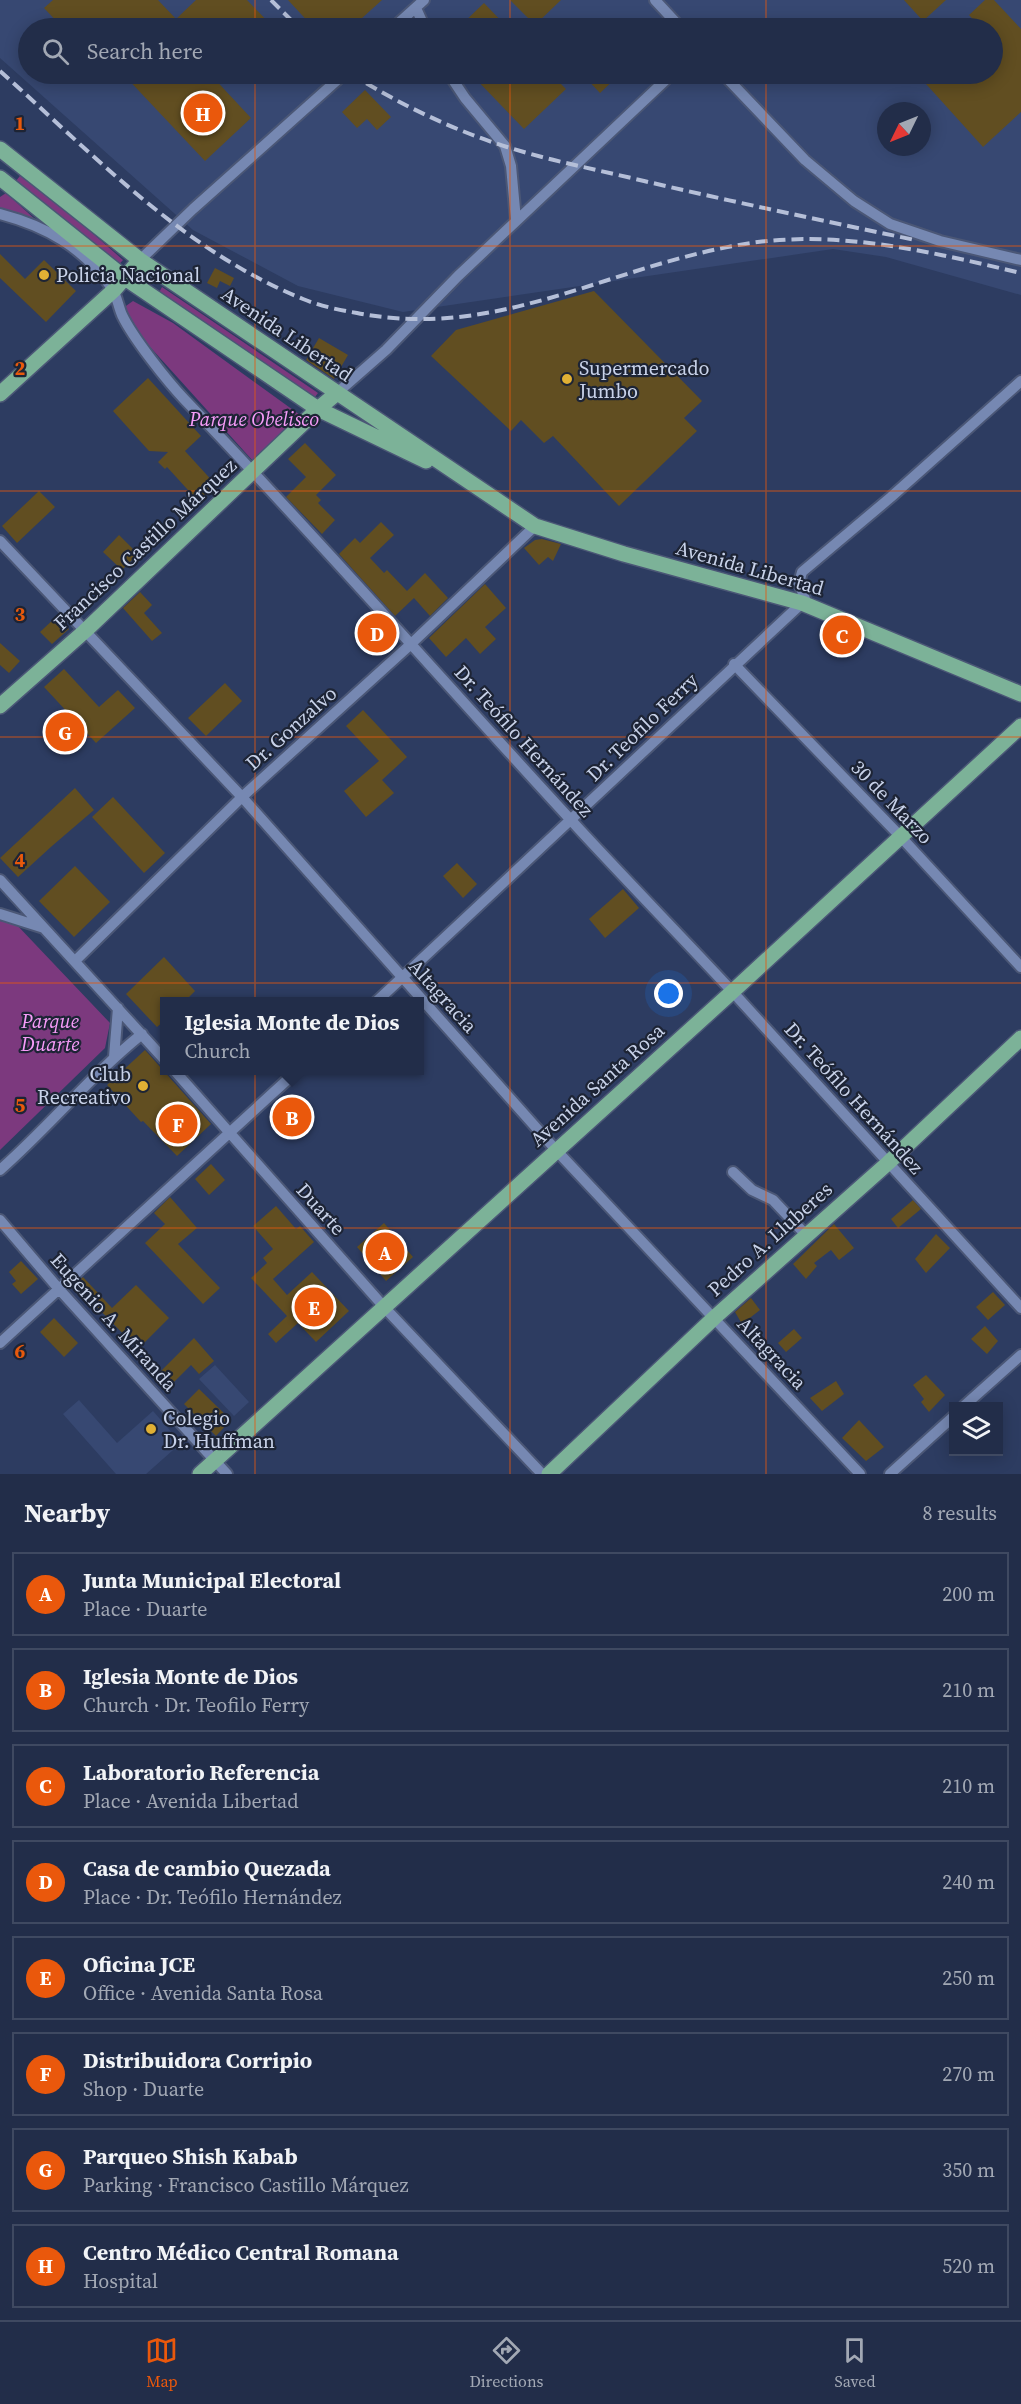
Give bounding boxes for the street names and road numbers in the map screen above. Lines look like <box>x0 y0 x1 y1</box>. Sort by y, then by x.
street label: Avenida Libertad <box>216 280 359 389</box>
street label: Francisco Castillo Márquez <box>47 452 243 636</box>
street label: Avenida Libertad <box>673 534 828 603</box>
street label: Dr. Teófilo Hernández <box>448 659 600 823</box>
street label: Dr. Teofilo Ferry <box>580 666 704 787</box>
street label: Dr. Gonzalvo <box>239 679 343 777</box>
street label: 30 de Marzo <box>845 754 939 850</box>
street label: Altagracia <box>402 953 484 1040</box>
street label: Avenida Santa Rosa <box>524 1016 671 1153</box>
street label: Dr. Teófilo Hernández <box>778 1016 930 1180</box>
street label: Pedro A. Lluberes <box>702 1175 838 1303</box>
street label: Duarte <box>290 1177 352 1241</box>
street label: Eugenio A. Miranda <box>44 1247 184 1398</box>
street label: Altagracia <box>731 1310 814 1396</box>

